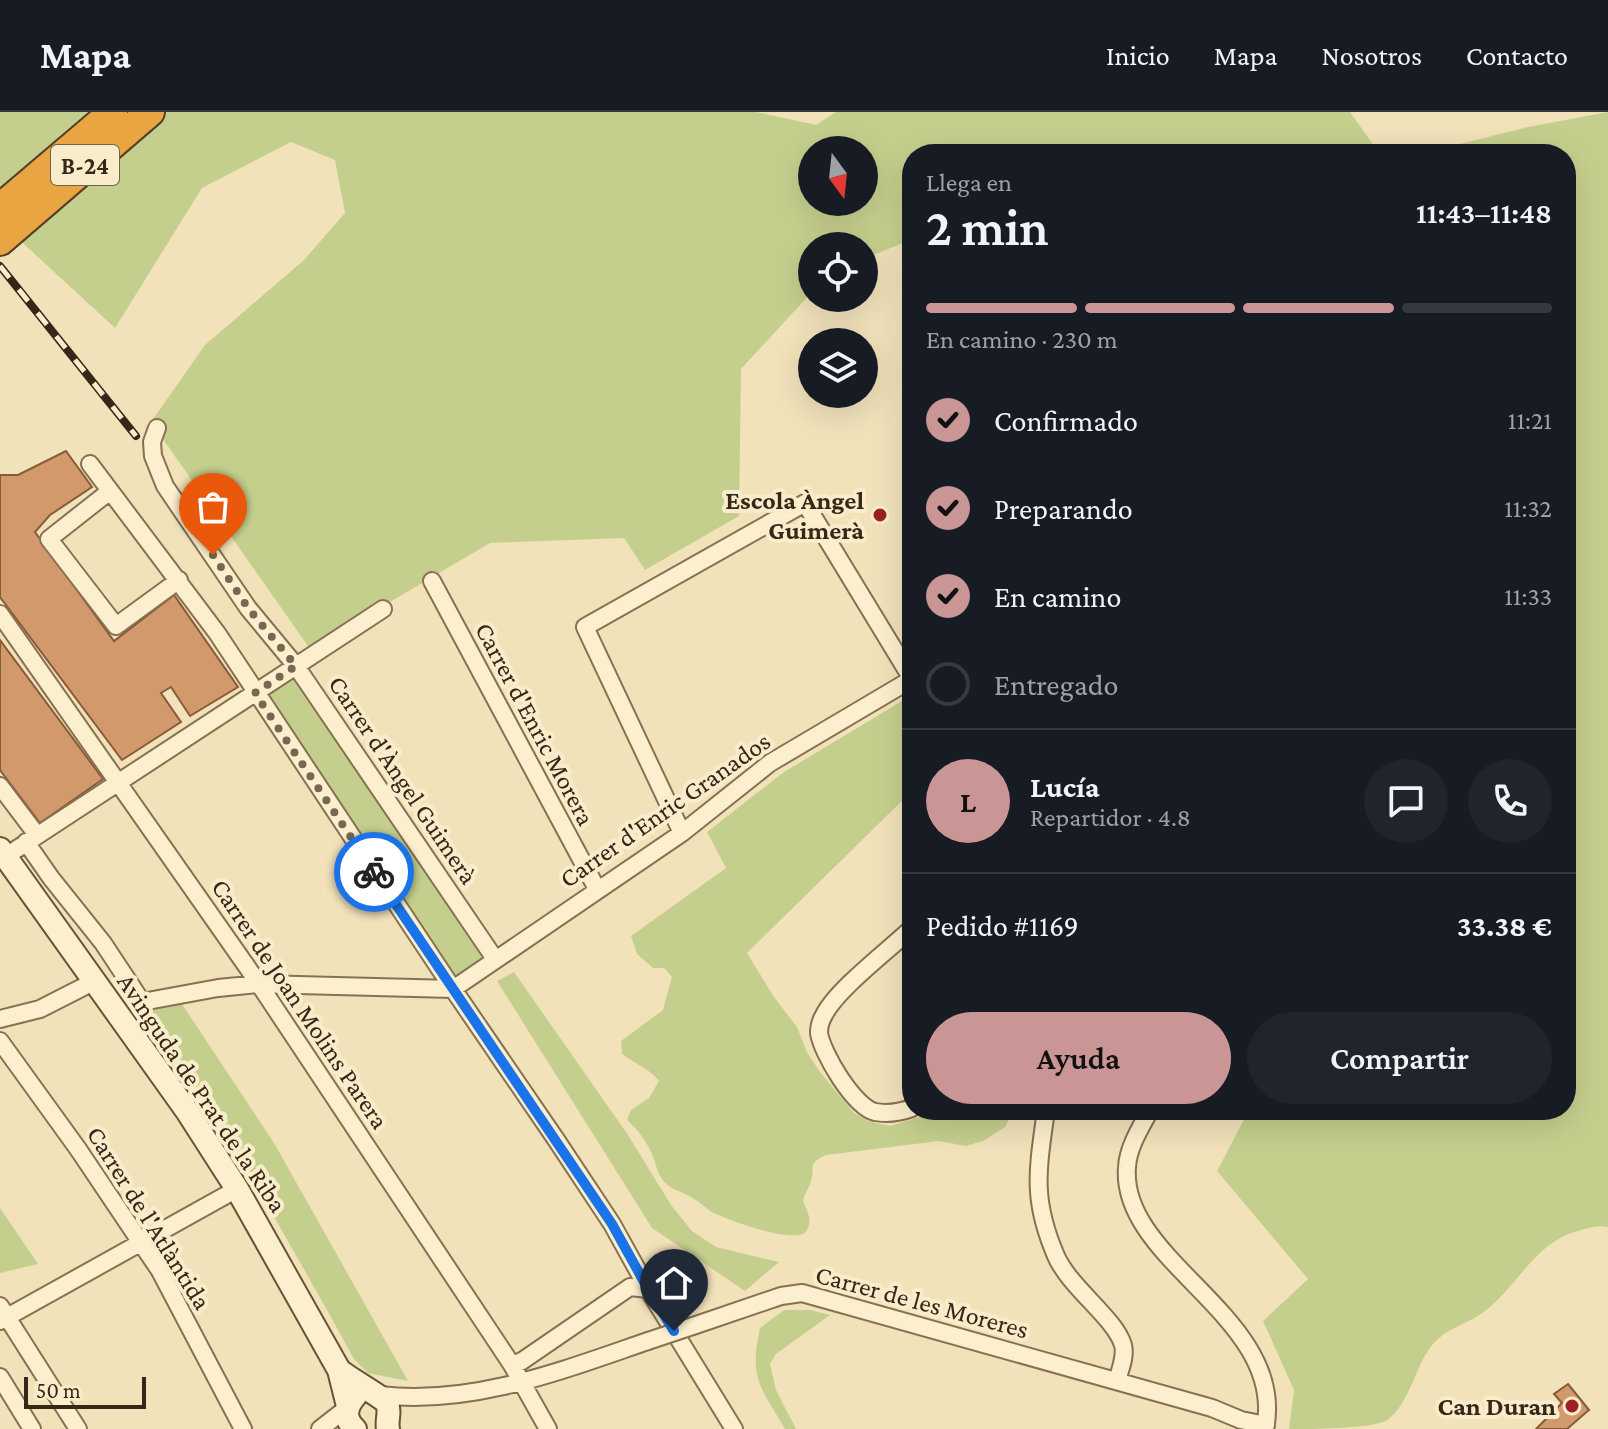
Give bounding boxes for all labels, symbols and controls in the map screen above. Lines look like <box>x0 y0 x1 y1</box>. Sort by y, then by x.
text: Mapa <box>40 34 131 76</box>
text: Inicio <box>1106 40 1170 71</box>
text: Mapa <box>1214 40 1277 71</box>
text: Nosotros <box>1321 40 1422 71</box>
text: Contacto <box>1466 40 1568 71</box>
north arrow <box>798 136 878 216</box>
map controls <box>798 136 878 408</box>
road number: B-24 <box>51 145 119 185</box>
text: Llega en <box>926 168 1012 197</box>
text: 11:43–11:48 <box>1416 196 1552 229</box>
text: 2 min <box>926 198 1049 256</box>
button: locate <box>798 232 878 312</box>
text: En camino · 230 m <box>926 325 1118 354</box>
button: layers <box>798 328 878 408</box>
icon: check <box>926 398 970 442</box>
text: Confirmado <box>994 404 1138 437</box>
text: 11:21 <box>1508 406 1552 435</box>
pin <box>179 473 247 555</box>
icon: bag <box>191 485 235 529</box>
place label: Escola Àngel Guimerà <box>725 486 864 545</box>
icon: check <box>926 486 970 530</box>
text: Preparando <box>994 492 1133 525</box>
text: 11:32 <box>1504 494 1552 523</box>
marker: Escola Àngel Guimerà <box>871 506 889 524</box>
icon: check <box>926 574 970 618</box>
text: En camino <box>994 580 1121 613</box>
text: 11:33 <box>1504 582 1552 611</box>
street label: Carrer d'Enric Morera <box>469 618 601 830</box>
text: Entregado <box>994 668 1118 701</box>
street label: Carrer d'Àngel Guimerà <box>323 670 483 890</box>
street label: Carrer d'Enric Granados <box>554 726 776 894</box>
button: chat <box>1364 759 1448 843</box>
button: phone <box>1468 759 1552 843</box>
text: Lucía <box>1030 770 1100 803</box>
text: L <box>960 785 976 818</box>
text: Repartidor · 4.8 <box>1030 803 1191 832</box>
courier <box>334 832 414 912</box>
icon: bike <box>352 850 396 894</box>
street label: Carrer de Joan Molins Parera <box>206 874 394 1134</box>
text: Pedido #1169 <box>926 909 1079 942</box>
text: 33.38 € <box>1457 909 1552 942</box>
street label: Avinguda de Prat de la Riba <box>111 968 293 1218</box>
button: Ayuda <box>926 1012 1231 1104</box>
button: Compartir <box>1247 1012 1552 1104</box>
street label: Carrer de l'Atlàntida <box>81 1121 217 1315</box>
pin <box>640 1249 708 1331</box>
street label: Carrer de les Moreres <box>813 1260 1031 1344</box>
icon: home <box>652 1261 696 1305</box>
scale bar <box>24 1373 146 1409</box>
text: 50 m <box>36 1378 81 1403</box>
place label: Can Duran <box>1438 1392 1556 1421</box>
marker: Can Duran <box>1563 1397 1581 1415</box>

